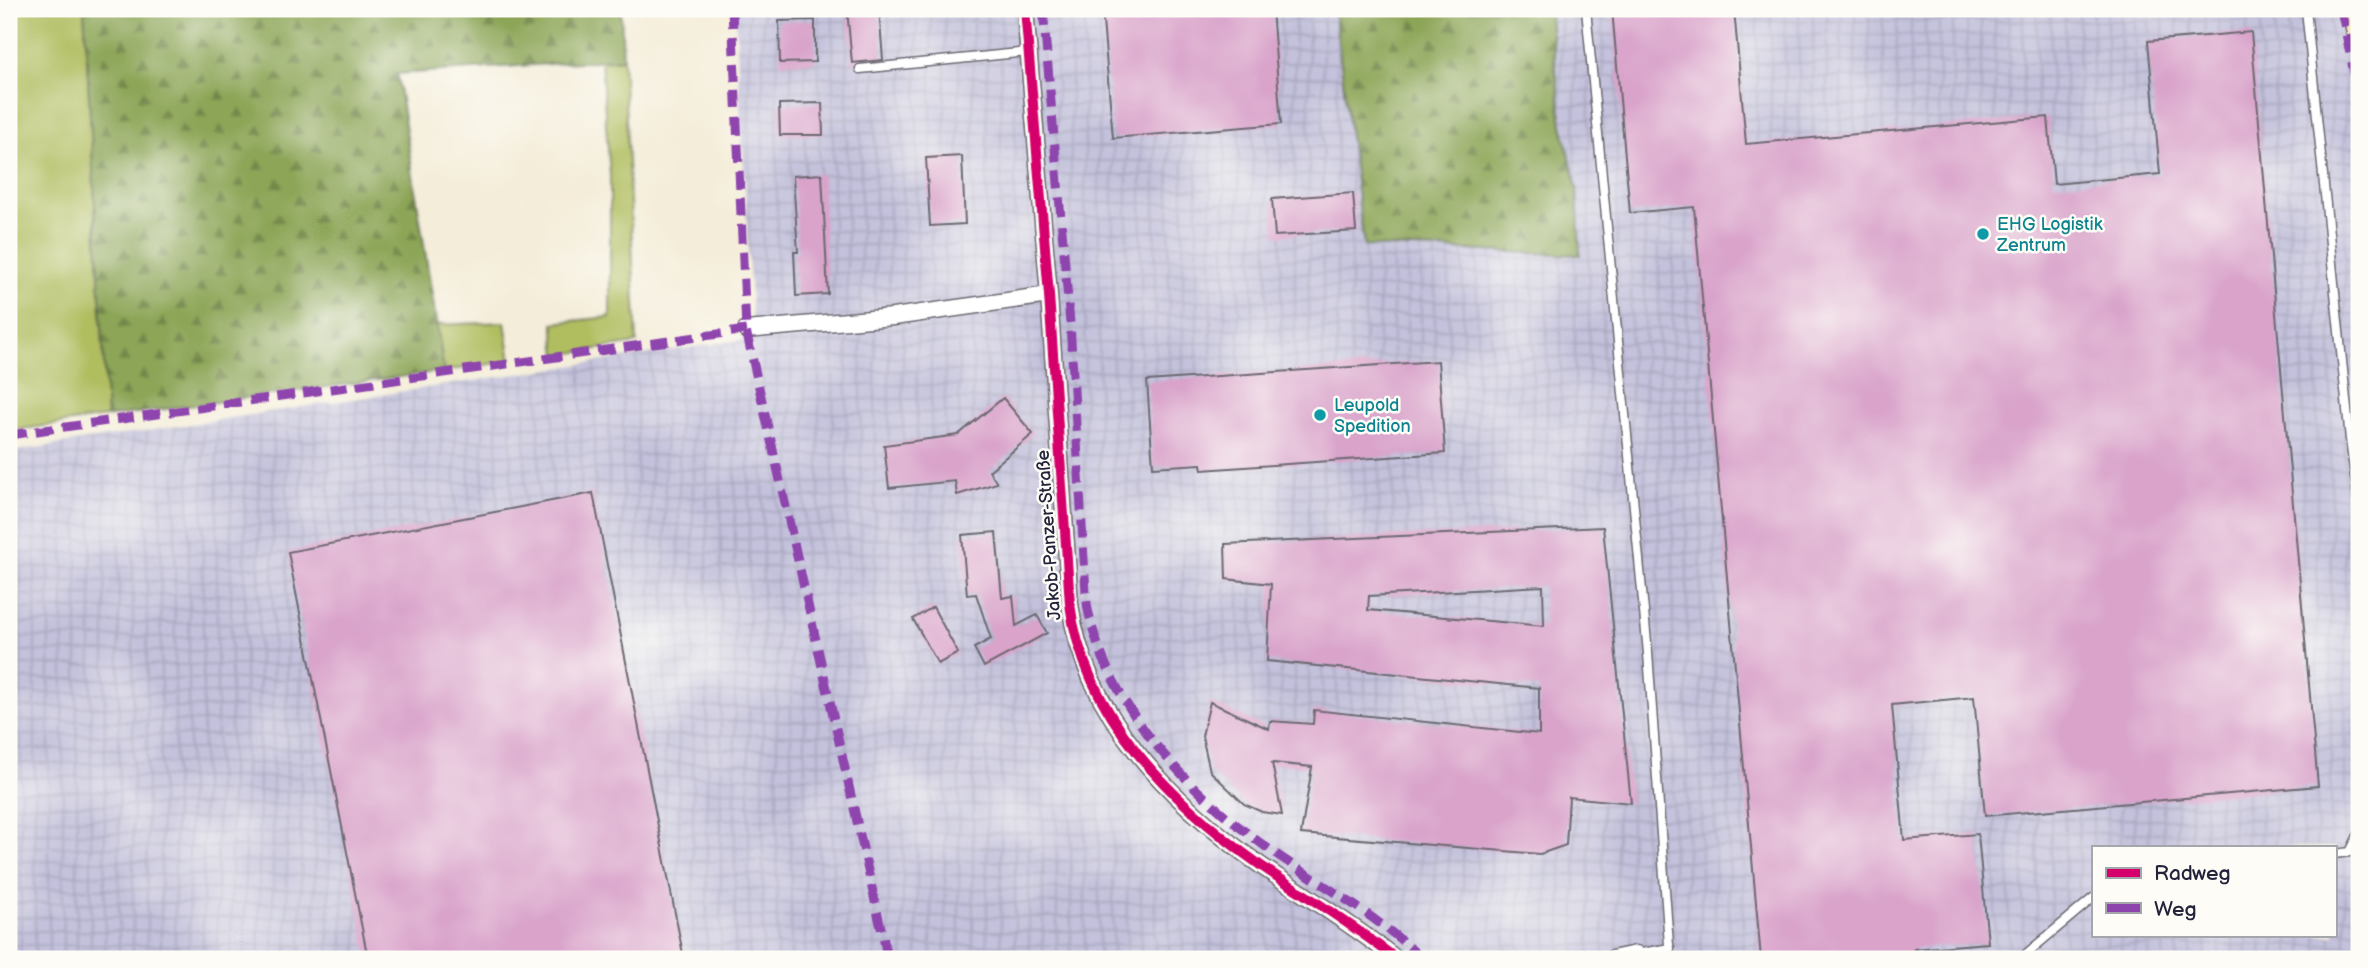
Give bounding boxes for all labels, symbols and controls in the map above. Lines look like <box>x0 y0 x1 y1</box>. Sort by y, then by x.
place label: EHG Logistik Zentrum <box>1996 214 2103 256</box>
marker: EHG Logistik Zentrum <box>1975 226 1991 242</box>
place label: Leupold Spedition <box>1334 395 1411 437</box>
marker: Leupold Spedition <box>1312 407 1328 423</box>
street label: Jakob-Panzer-Straße <box>1033 449 1065 621</box>
legend <box>2092 846 2336 936</box>
text: Radweg <box>2154 861 2231 886</box>
text: Weg <box>2154 897 2197 922</box>

